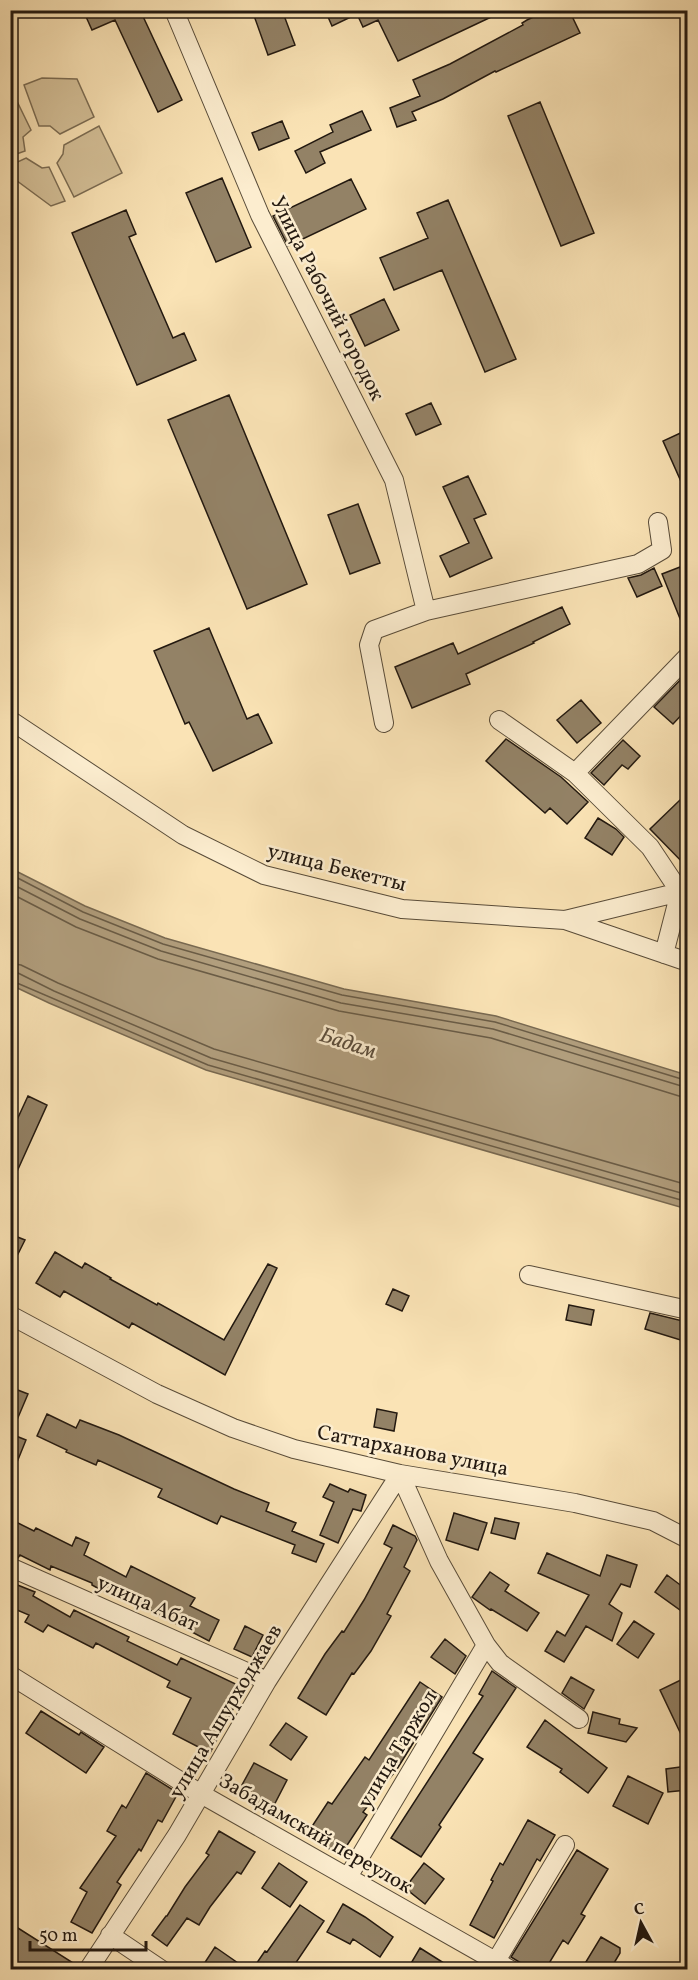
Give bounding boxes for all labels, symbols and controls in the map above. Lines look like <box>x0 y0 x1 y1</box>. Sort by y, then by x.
street label: Улица Рабочий городок <box>262 191 391 406</box>
street label: улица Бекетты <box>264 837 409 900</box>
water label: Бадам <box>316 1021 381 1068</box>
street label: Саттарханова улица <box>315 1419 511 1484</box>
street label: улица Абат <box>92 1569 203 1640</box>
street label: улица Ашурходжаев <box>163 1619 290 1805</box>
street label: улица Таржол <box>351 1685 445 1814</box>
street label: Забадамский переулок <box>213 1767 418 1902</box>
north arrow <box>611 1893 671 1953</box>
text: С <box>633 1899 646 1922</box>
scale bar <box>30 1914 146 1952</box>
text: 50 m <box>39 1924 78 1949</box>

